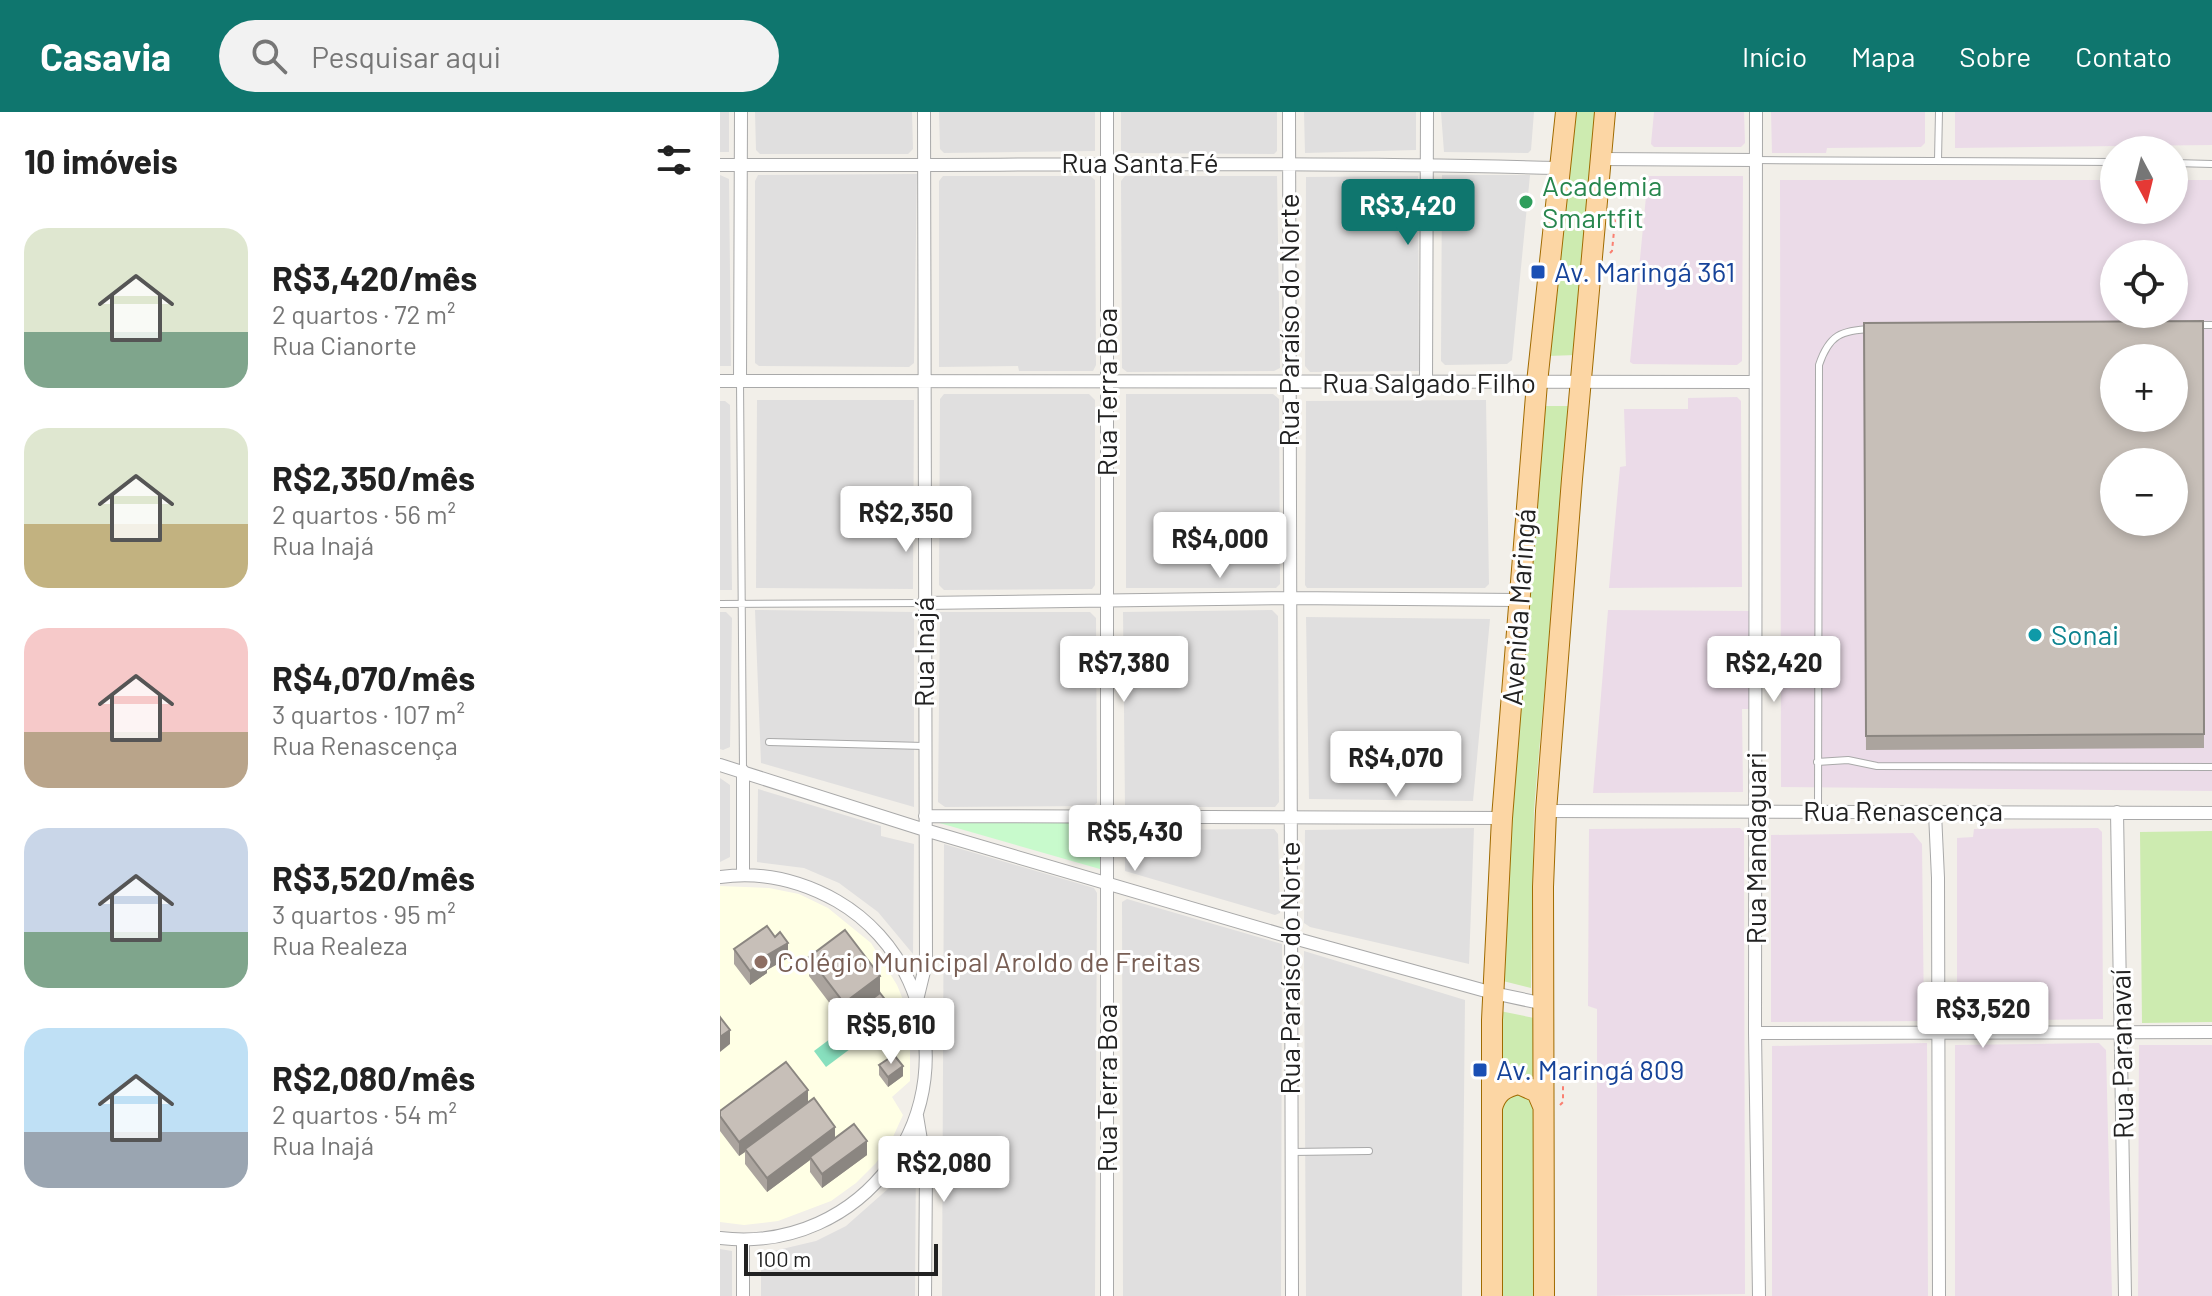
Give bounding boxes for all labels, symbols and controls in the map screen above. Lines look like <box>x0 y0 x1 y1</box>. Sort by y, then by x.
search box <box>219 20 779 92</box>
text: Casavia <box>40 33 171 79</box>
icon: search <box>247 34 291 78</box>
text: Pesquisar aqui <box>311 38 501 74</box>
text: Início <box>1742 39 1807 73</box>
text: Mapa <box>1851 39 1915 73</box>
text: Sobre <box>1959 39 2031 73</box>
text: Contato <box>2075 39 2172 73</box>
north arrow <box>2100 136 2188 224</box>
map controls <box>2100 136 2188 536</box>
icon: filters <box>652 138 696 182</box>
text: 10 imóveis <box>24 140 178 181</box>
street label: Rua Santa Fé <box>1061 145 1219 179</box>
place label: Academia Smartfit <box>1542 168 1662 234</box>
pin: R$3,420 <box>1334 179 1482 247</box>
text: R$3,420 <box>1360 189 1456 220</box>
street label: Rua Paraíso do Norte <box>1271 193 1305 447</box>
marker: Academia Smartfit <box>1517 193 1535 211</box>
button: locate <box>2100 240 2188 328</box>
place label: Av. Maringá 361 <box>1554 254 1735 288</box>
text: R$3,420/mês <box>272 257 477 298</box>
icon: home <box>88 260 184 356</box>
marker: Av. Maringá 361 <box>1529 263 1547 281</box>
text: 2 quartos · 72 m² <box>272 298 456 329</box>
street label: Rua Terra Boa <box>1089 308 1123 476</box>
text: Rua Cianorte <box>272 329 417 360</box>
button: + <box>2100 344 2188 432</box>
street label: Rua Salgado Filho <box>1322 365 1536 399</box>
button: − <box>2100 448 2188 536</box>
text: R$2,350/mês <box>272 457 475 498</box>
icon: home <box>88 460 184 556</box>
pin: R$2,350 <box>832 486 980 554</box>
text: R$2,350 <box>858 496 954 527</box>
text: 2 quartos · 56 m² <box>272 498 456 529</box>
street label: Avenida Maringá <box>1494 507 1542 707</box>
pin: R$4,000 <box>1146 512 1294 580</box>
text: R$4,000 <box>1171 522 1269 553</box>
text: Rua Inajá <box>272 529 374 560</box>
street label: Rua Inajá <box>906 597 940 707</box>
place label: Sonai <box>2051 617 2119 651</box>
marker: Sonai <box>2026 626 2044 644</box>
pin: R$7,380 <box>1050 636 1198 704</box>
pin: R$2,420 <box>1700 636 1848 704</box>
text: R$7,380 <box>1078 646 1170 677</box>
text: R$2,420 <box>1725 646 1823 677</box>
text: R$4,070/mês <box>272 657 475 698</box>
icon: home <box>88 660 184 756</box>
text: 3 quartos · 107 m² <box>272 698 465 729</box>
text: Rua Renascença <box>272 729 458 760</box>
pin: R$4,070 <box>1322 731 1470 799</box>
text: R$4,070 <box>1348 741 1444 772</box>
street label: Rua Mandaguari <box>1738 752 1772 944</box>
street label: Rua Renascença <box>1803 793 2003 827</box>
pin: R$5,430 <box>1061 805 1209 873</box>
text: R$5,430 <box>1087 815 1183 846</box>
street label: Rua Paraíso do Norte <box>1272 841 1306 1095</box>
text: R$3,520/mês <box>272 857 475 898</box>
icon: home <box>88 860 184 956</box>
text: 3 quartos · 95 m² <box>272 898 456 929</box>
text: Rua Realeza <box>272 929 408 960</box>
place label: Colégio Municipal Aroldo de Freitas <box>777 944 1201 978</box>
marker: Colégio Municipal Aroldo de Freitas <box>752 953 770 971</box>
street label: Rua Paranavaí <box>2103 969 2139 1139</box>
pin: R$3,520 <box>1909 982 2057 1050</box>
text: R$3,520 <box>1935 992 2031 1023</box>
pin: R$5,610 <box>817 998 965 1066</box>
street label: Rua Terra Boa <box>1089 1004 1123 1172</box>
text: R$5,610 <box>846 1008 936 1039</box>
place label: Av. Maringá 809 <box>1496 1052 1684 1086</box>
text: R$2,080/mês <box>272 1057 475 1098</box>
icon: home <box>88 1060 184 1156</box>
marker: Av. Maringá 809 <box>1471 1061 1489 1079</box>
text: 2 quartos · 54 m² <box>272 1098 457 1129</box>
text: Rua Inajá <box>272 1129 374 1160</box>
pin: R$2,080 <box>870 1136 1018 1204</box>
text: R$2,080 <box>896 1146 992 1177</box>
scale bar <box>744 1240 938 1276</box>
text: 100 m <box>756 1245 811 1271</box>

